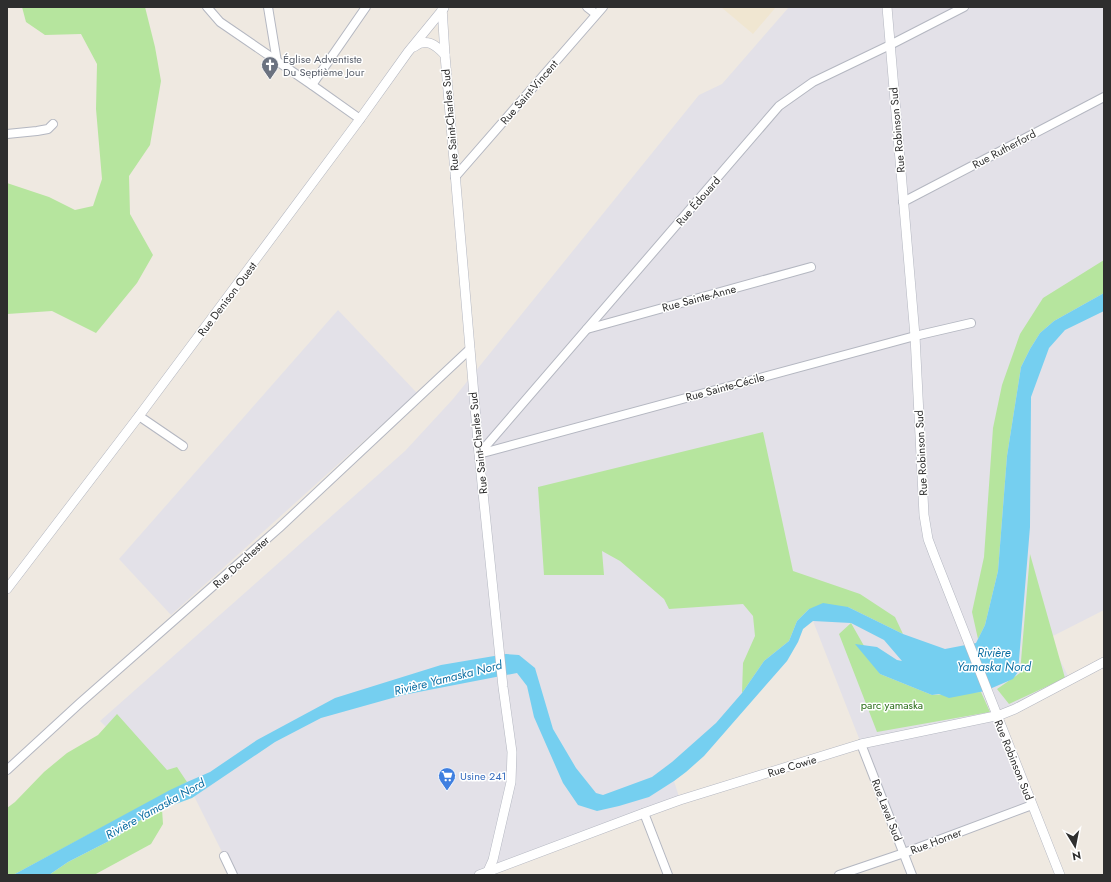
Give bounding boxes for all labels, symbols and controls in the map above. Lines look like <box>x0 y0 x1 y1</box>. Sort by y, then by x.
place label: Église Adventiste Du Septième Jour <box>283 51 365 80</box>
church icon: Église Adventiste Du Septième Jour <box>260 55 280 80</box>
street label: Rue Saint-Vincent <box>496 56 562 128</box>
street label: Rue Saint-Charles Sud <box>438 68 462 172</box>
street label: Rue Robinson Sud <box>885 87 909 173</box>
street label: Rue Rutherford <box>969 126 1039 172</box>
street label: Rue Édouard <box>672 173 724 229</box>
street label: Rue Denison Ouest <box>194 258 261 340</box>
street label: Rue Sainte-Anne <box>660 280 738 316</box>
street label: Rue Sainte-Cécile <box>684 369 767 405</box>
street label: Rue Saint-Charles Sud <box>465 391 491 495</box>
street label: Rue Robinson Sud <box>911 410 931 496</box>
street label: Rue Dorchester <box>209 532 273 592</box>
water label: Rivière Yamaska Nord <box>957 644 1032 676</box>
water label: Rivière Yamaska Nord <box>392 656 505 700</box>
park label: parc yamaska <box>861 697 923 713</box>
street label: Rue Robinson Sud <box>991 717 1037 803</box>
street label: Rue Cowie <box>766 751 819 781</box>
supermarket icon: Usine 241 <box>437 766 457 791</box>
place label: Usine 241 <box>460 768 507 784</box>
water label: Rivière Yamaska Nord <box>102 774 209 844</box>
street label: Rue Laval Sud <box>868 777 906 843</box>
street label: Rue Horner <box>908 824 964 858</box>
north arrow <box>1055 826 1095 866</box>
text: N <box>1071 847 1082 864</box>

